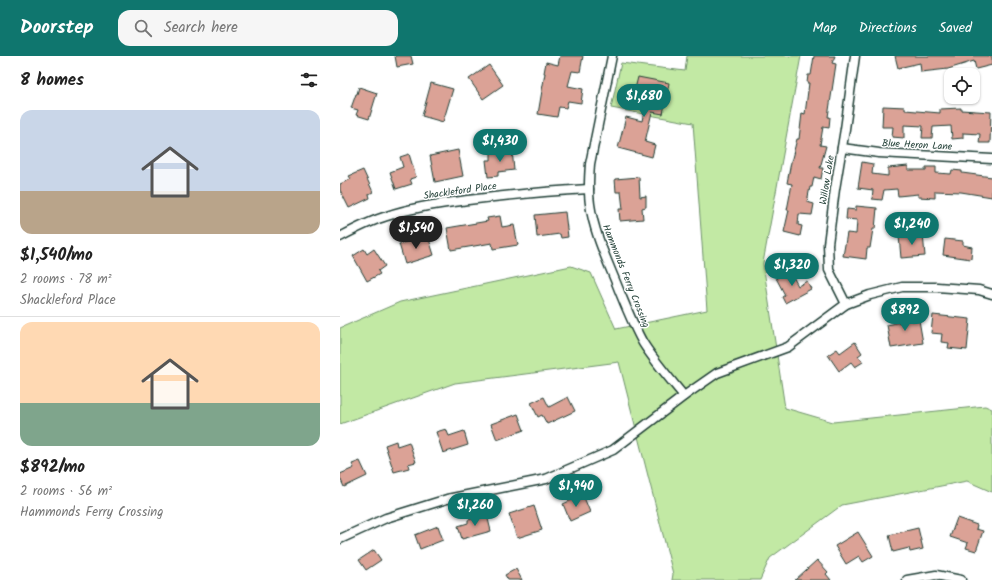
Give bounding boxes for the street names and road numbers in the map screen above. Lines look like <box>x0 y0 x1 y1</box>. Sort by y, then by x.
street label: Blue Heron Lane <box>881 135 953 155</box>
street label: Willow Lake <box>815 154 839 206</box>
street label: Shackleford Place <box>422 178 498 204</box>
street label: Hammonds Ferry Crossing <box>598 222 654 330</box>

